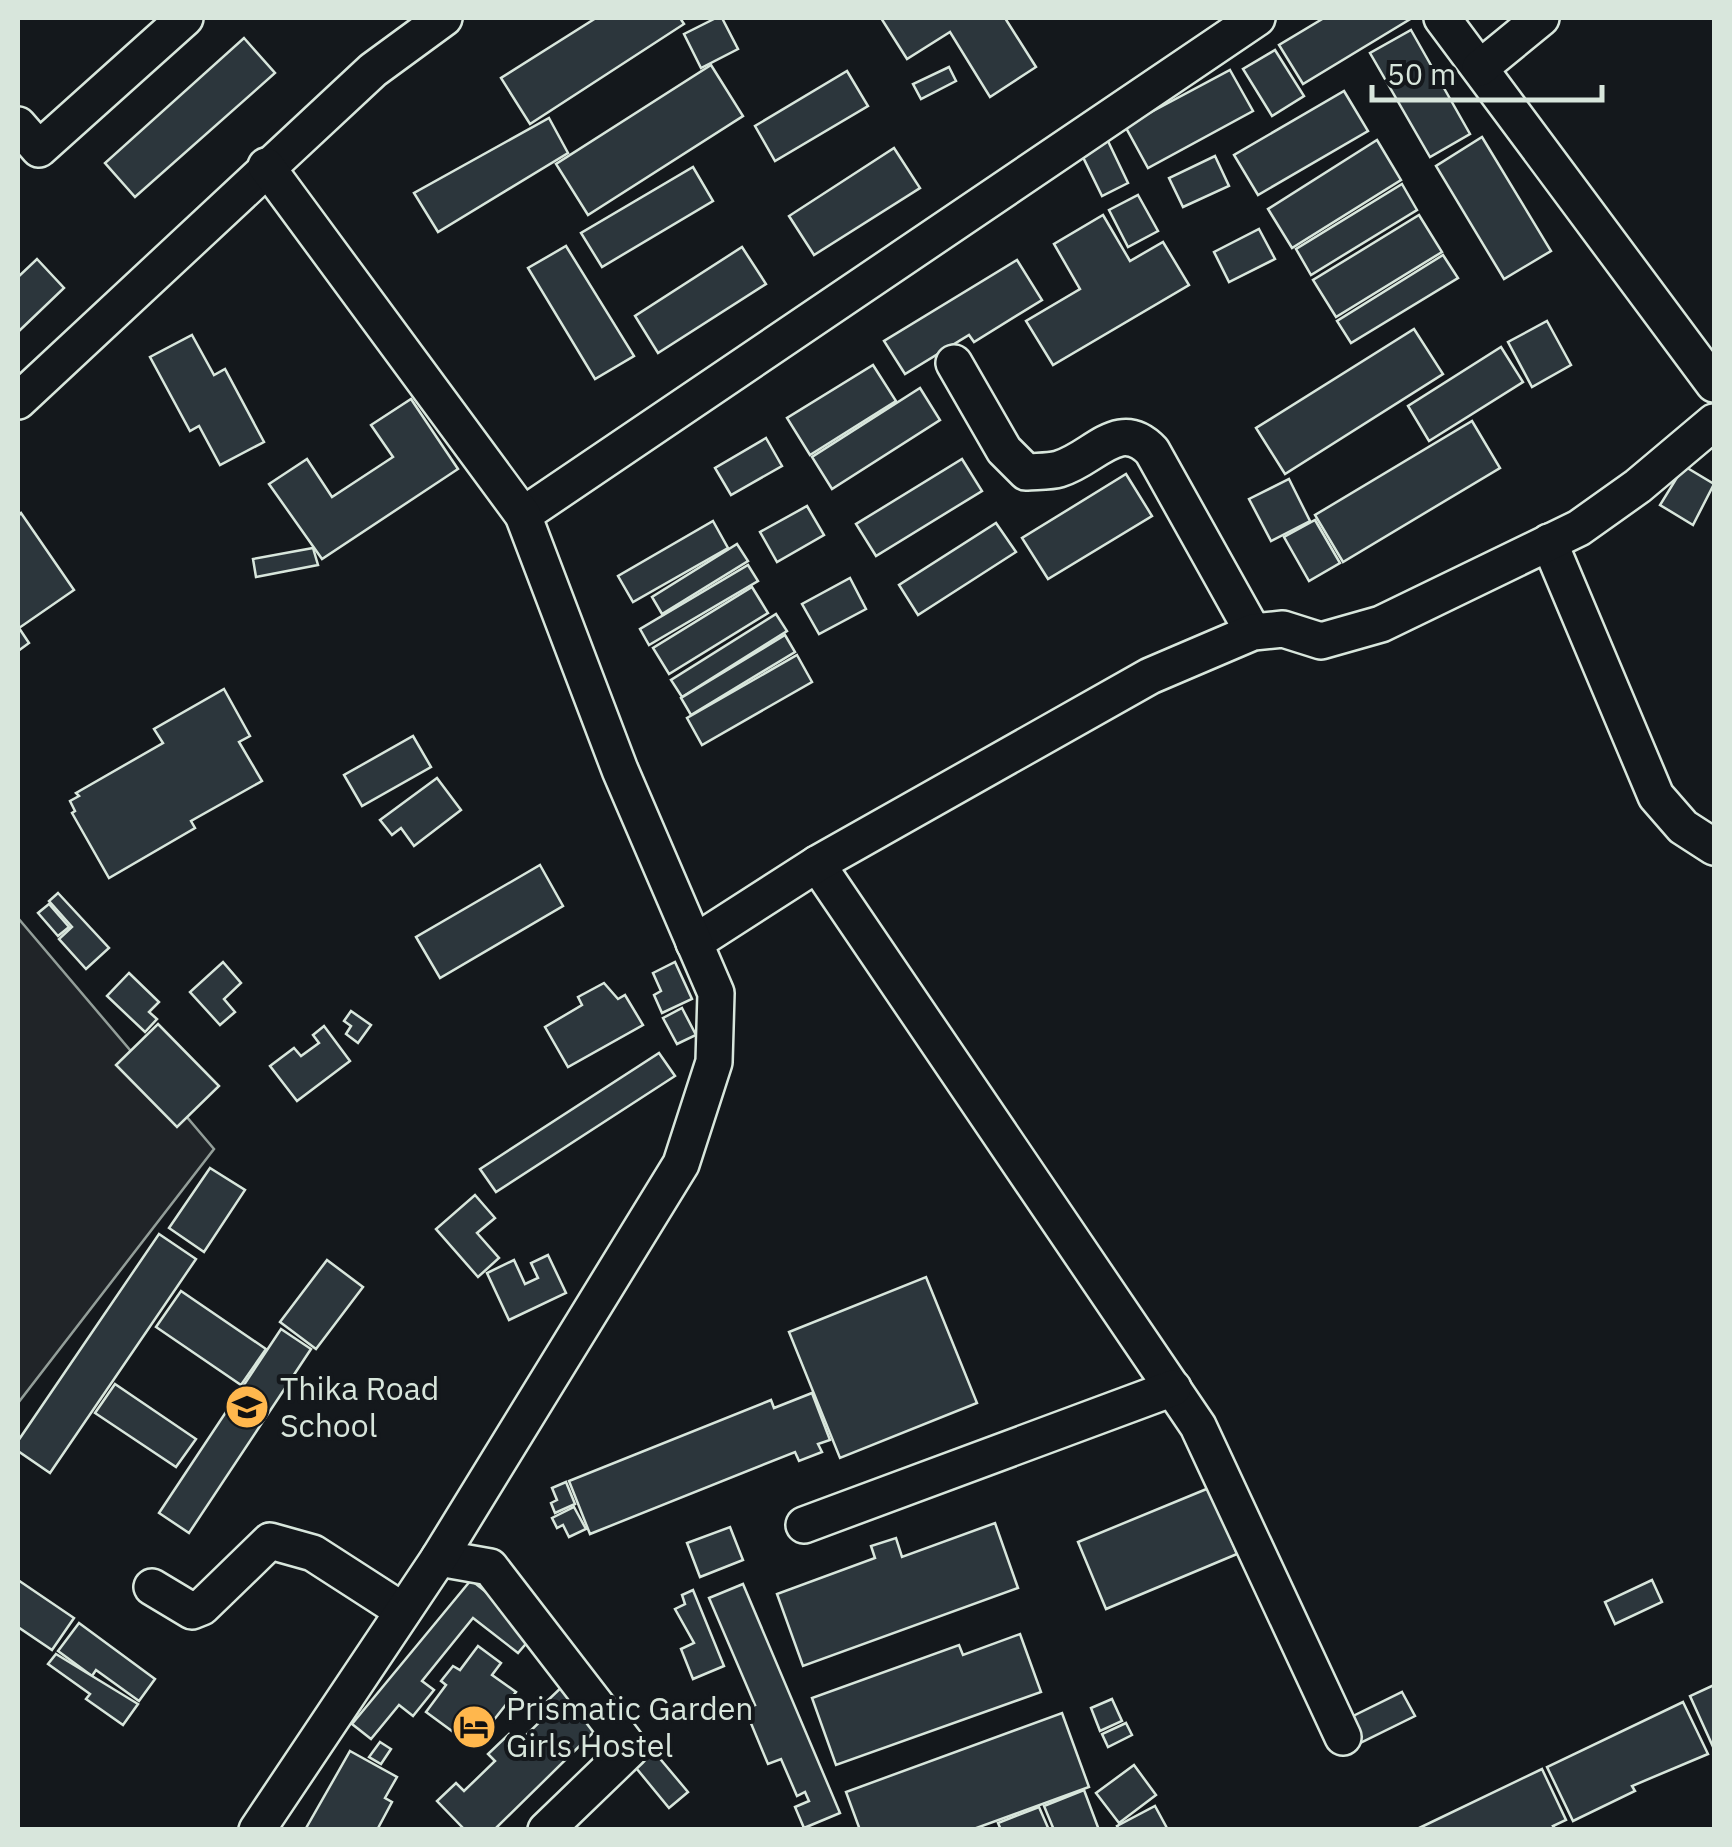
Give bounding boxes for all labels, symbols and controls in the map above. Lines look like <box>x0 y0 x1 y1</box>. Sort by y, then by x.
scale bar <box>1372 40 1602 102</box>
text: 50 m <box>1387 54 1456 93</box>
place label: Thika Road School <box>280 1367 439 1446</box>
school or university icon: Thika Road School <box>224 1384 270 1430</box>
place label: Prismatic Garden Girls Hostel <box>506 1687 754 1766</box>
hotel icon: Prismatic Garden Girls Hostel <box>451 1704 497 1750</box>

